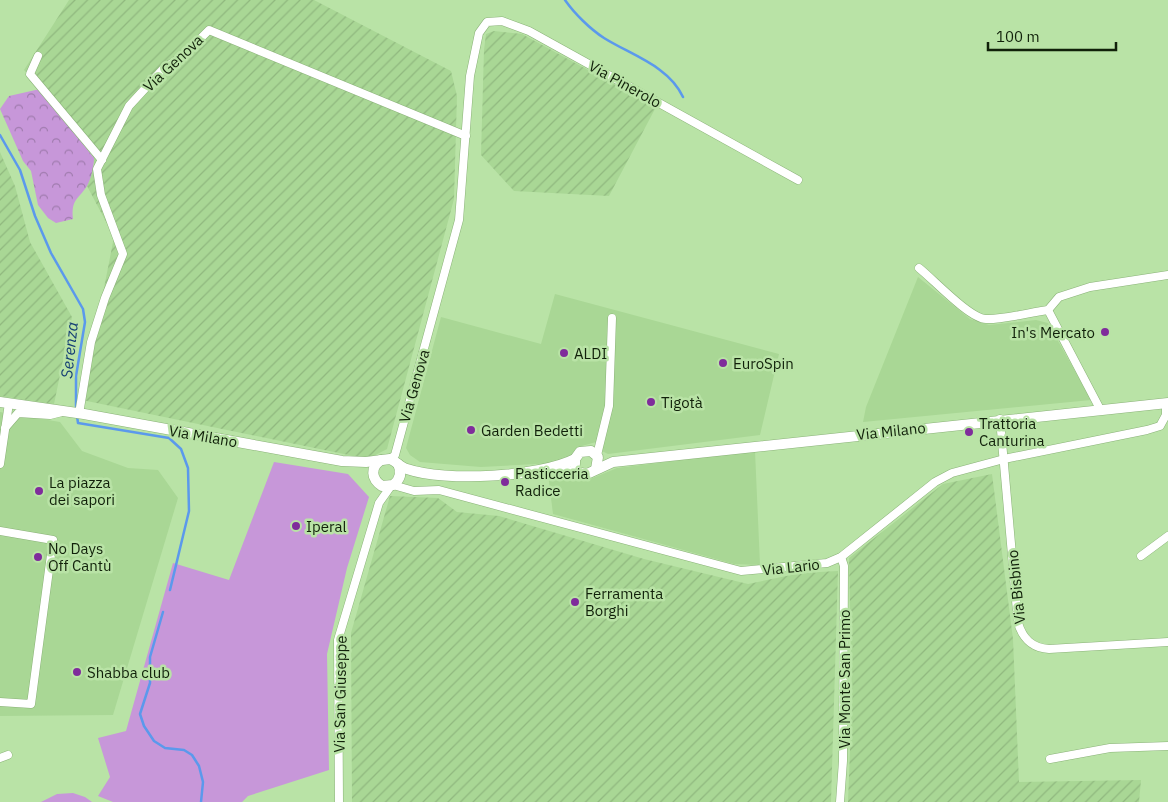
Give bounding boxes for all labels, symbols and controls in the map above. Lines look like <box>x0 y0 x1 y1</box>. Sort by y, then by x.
scale bar <box>988 20 1116 52</box>
text: 100 m <box>996 27 1040 46</box>
street label: Via Genova <box>139 30 207 96</box>
street label: Via Pinerolo <box>585 56 665 112</box>
water label: Serenza <box>56 321 82 379</box>
place label: In's Mercato <box>1011 323 1095 342</box>
marker: In's Mercato <box>1099 326 1111 338</box>
place label: ALDI <box>574 344 607 363</box>
street label: Via Genova <box>395 347 433 425</box>
marker: ALDI <box>558 347 570 359</box>
place label: EuroSpin <box>733 354 794 373</box>
marker: EuroSpin <box>717 357 729 369</box>
place label: Tigotà <box>661 393 703 412</box>
marker: Tigotà <box>645 396 657 408</box>
place label: Trattoria Canturina <box>979 414 1044 450</box>
street label: Via Milano <box>856 418 926 444</box>
street label: Via Milano <box>167 421 239 451</box>
place label: Garden Bedetti <box>481 421 583 440</box>
marker: Garden Bedetti <box>465 424 477 436</box>
marker: Trattoria Canturina <box>963 426 975 438</box>
place label: Pasticceria Radice <box>515 464 589 500</box>
place label: La piazza dei sapori <box>49 473 115 509</box>
marker: Pasticceria Radice <box>499 476 511 488</box>
marker: La piazza dei sapori <box>33 485 45 497</box>
place label: Iperal <box>306 517 346 536</box>
marker: Iperal <box>290 520 302 532</box>
place label: No Days Off Cantù <box>48 539 112 575</box>
street label: Via Bisbino <box>1003 549 1029 625</box>
marker: No Days Off Cantù <box>32 551 44 563</box>
street label: Via Lario <box>761 555 821 579</box>
place label: Ferramenta Borghi <box>585 584 663 620</box>
marker: Ferramenta Borghi <box>569 596 581 608</box>
street label: Via Monte San Primo <box>835 610 854 749</box>
street label: Via San Giuseppe <box>329 635 351 753</box>
place label: Shabba club <box>87 663 170 682</box>
marker: Shabba club <box>71 666 83 678</box>

